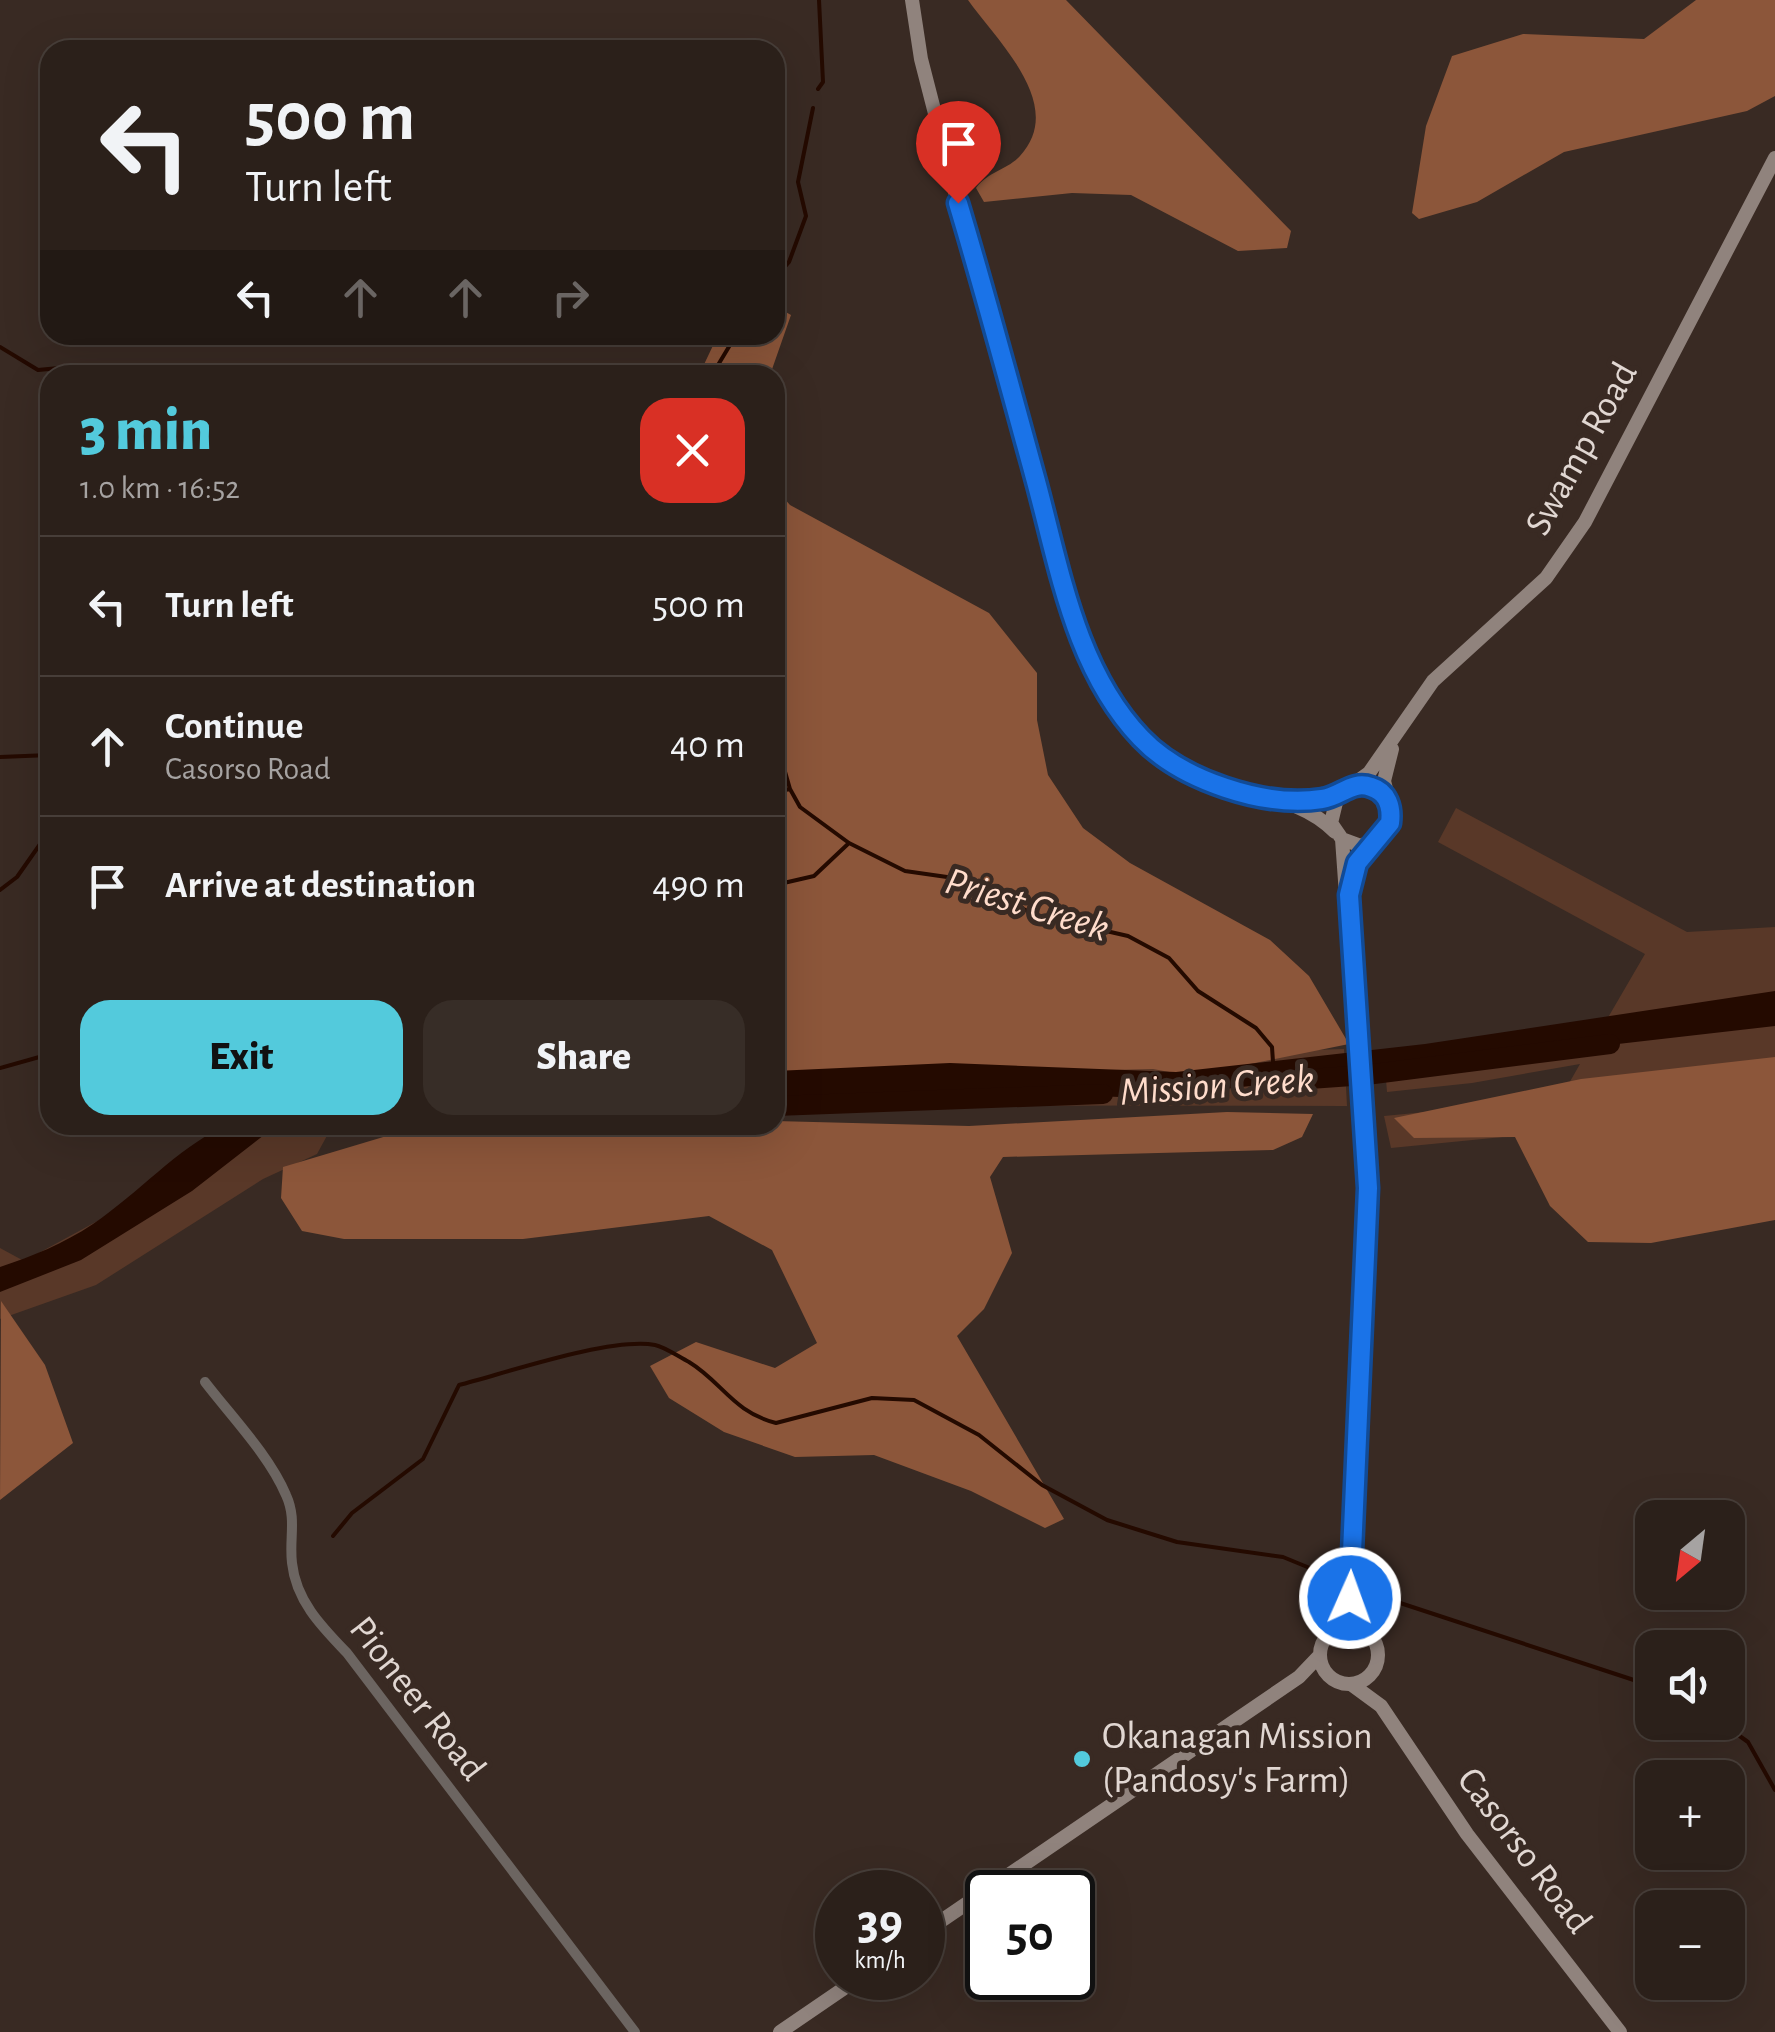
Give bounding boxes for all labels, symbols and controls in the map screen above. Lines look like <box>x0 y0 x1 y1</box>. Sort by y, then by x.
icon: left <box>80 80 210 210</box>
text: 500 m <box>245 83 415 153</box>
pin <box>916 101 1001 204</box>
icon: arrive <box>931 116 986 171</box>
text: Turn left <box>245 165 392 210</box>
icon: left <box>228 270 283 325</box>
icon: ahead <box>333 270 388 325</box>
icon: ahead <box>438 270 493 325</box>
icon: right <box>543 270 598 325</box>
street label: Swamp Road <box>1519 356 1645 542</box>
button: close <box>640 398 745 503</box>
text: 3 min <box>80 401 212 461</box>
text: 1.0 km · 16:52 <box>80 472 240 504</box>
icon: left <box>80 579 135 634</box>
text: Turn left <box>165 587 293 625</box>
text: 500 m <box>652 587 745 625</box>
text: Continue <box>165 708 303 746</box>
icon: ahead <box>80 719 135 774</box>
text: 40 m <box>670 727 745 765</box>
text: Casorso Road <box>165 753 330 785</box>
icon: arrive <box>80 859 135 914</box>
water label: Priest Creek <box>940 861 1114 949</box>
text: Arrive at destination <box>165 867 476 905</box>
text: 490 m <box>652 867 745 905</box>
button: Exit <box>80 1000 403 1115</box>
button: Share <box>423 1000 745 1115</box>
water label: Mission Creek <box>1118 1059 1316 1113</box>
north arrow <box>1635 1500 1745 1610</box>
map controls <box>1635 1500 1745 2000</box>
position arrow <box>1298 1546 1402 1650</box>
street label: Pioneer Road <box>342 1610 492 1788</box>
button: sound <box>1635 1630 1745 1740</box>
place label: Okanagan Mission (Pandosy's Farm) <box>1102 1718 1373 1800</box>
marker: Okanagan Mission (Pandosy's Farm) <box>1071 1748 1093 1770</box>
button: + <box>1635 1760 1745 1870</box>
street label: Casorso Road <box>1450 1761 1598 1941</box>
speed limit sign: 50 <box>965 1870 1095 2000</box>
button: − <box>1635 1890 1745 2000</box>
text: 39 <box>857 1898 903 1948</box>
text: km/h <box>854 1948 906 1973</box>

